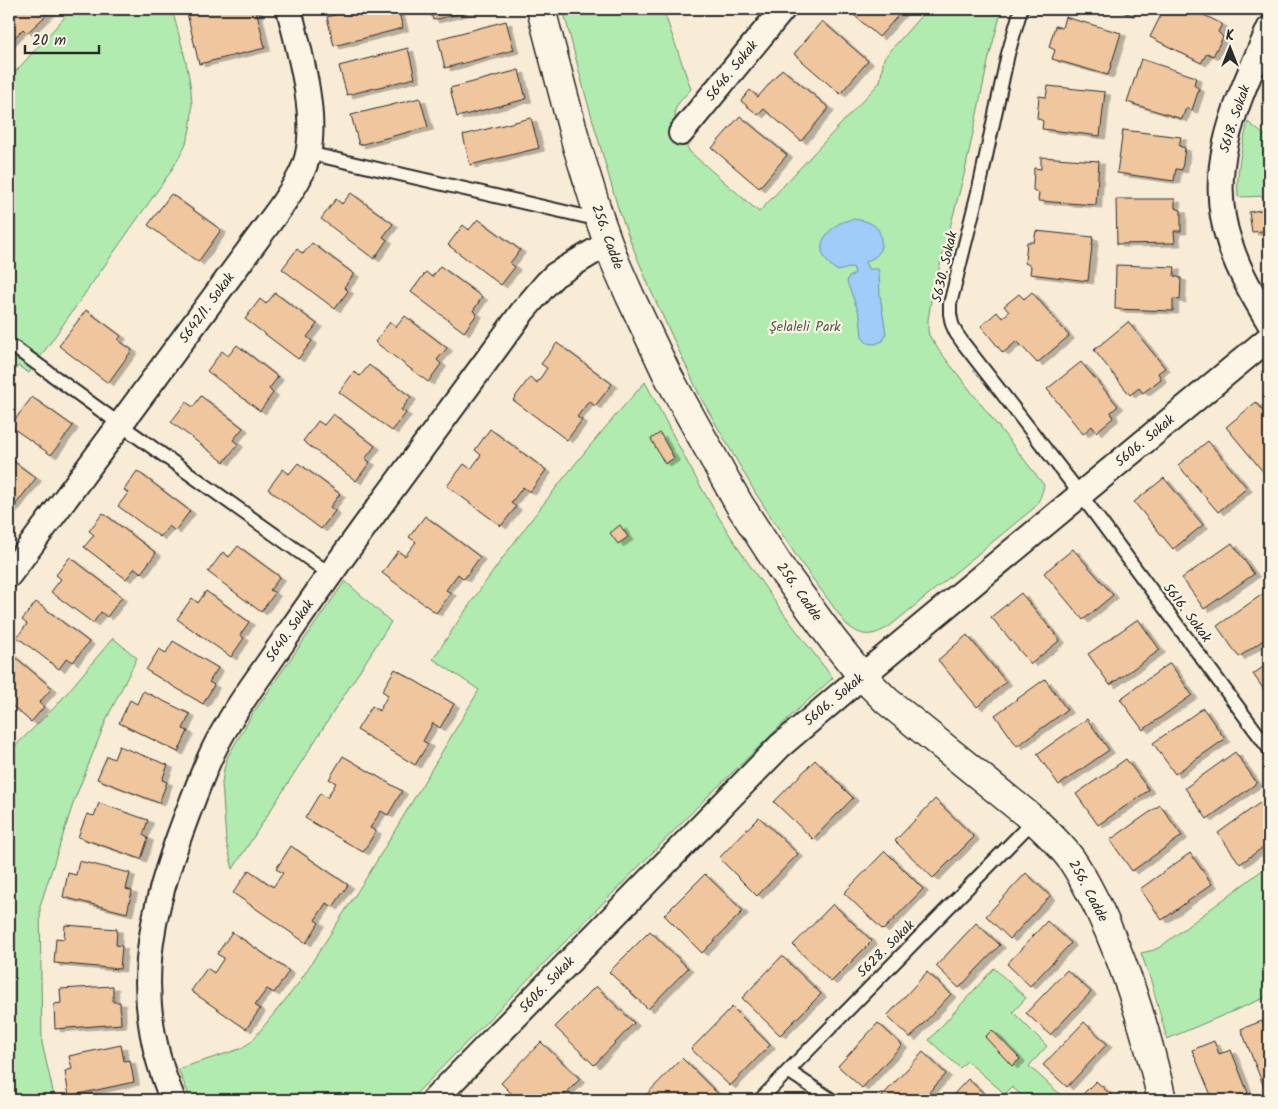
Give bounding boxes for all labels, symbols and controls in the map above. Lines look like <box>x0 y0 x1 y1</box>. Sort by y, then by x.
scale bar <box>25 22 99 54</box>
north arrow <box>1206 22 1256 72</box>
text: K <box>1226 25 1235 47</box>
text: 20 m <box>32 29 66 53</box>
street label: 5646. Sokak <box>700 35 764 106</box>
street label: 5618. Sokak <box>1214 82 1256 156</box>
street label: 256. Cadde <box>585 201 629 273</box>
street label: 5630. Sokak <box>926 229 964 305</box>
street label: 5642/1. Sokak <box>174 268 241 348</box>
park label: Şelaleli Park <box>769 316 841 338</box>
street label: 5606. Sokak <box>1110 409 1180 473</box>
street label: 256. Cadde <box>771 558 828 627</box>
street label: 5616. Sokak <box>1157 578 1217 648</box>
street label: 5640. Sokak <box>260 595 320 667</box>
street label: 5606. Sokak <box>799 668 869 732</box>
street label: 256. Cadde <box>1062 856 1114 927</box>
street label: 5628. Sokak <box>852 915 920 983</box>
street label: 5606. Sokak <box>514 951 580 1019</box>

